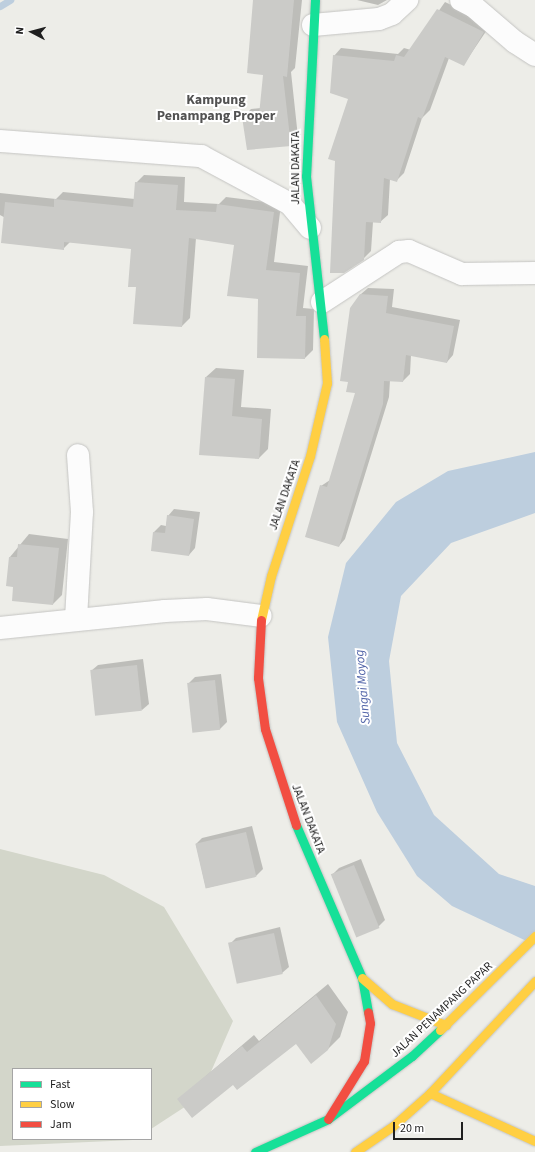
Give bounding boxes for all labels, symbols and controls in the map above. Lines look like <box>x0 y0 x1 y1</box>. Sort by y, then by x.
north arrow <box>12 12 52 52</box>
text: N <box>12 26 27 35</box>
district label: Kampung Penampang Proper <box>157 92 275 124</box>
street label: JALAN DAKATA <box>289 131 303 205</box>
street label: JALAN DAKATA <box>266 458 304 532</box>
water label: Sungai Moyog <box>352 649 374 725</box>
street label: JALAN DAKATA <box>288 782 328 856</box>
street label: JALAN PENAMPANG PAPAR <box>388 959 496 1061</box>
legend <box>12 1068 152 1140</box>
text: Fast <box>50 1076 70 1093</box>
text: Slow <box>50 1096 75 1113</box>
scale bar <box>395 1114 465 1140</box>
text: Jam <box>50 1116 72 1133</box>
text: 20 m <box>400 1120 424 1137</box>

